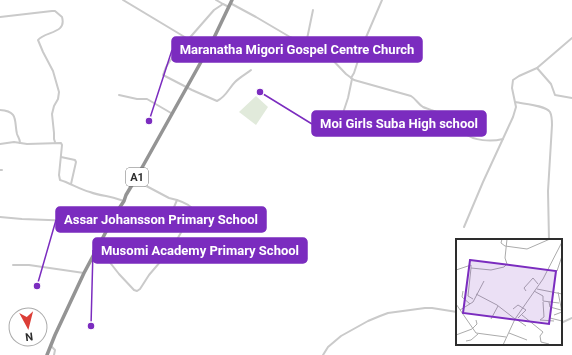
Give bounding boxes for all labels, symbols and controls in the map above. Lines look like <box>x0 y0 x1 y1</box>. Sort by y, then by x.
callout: Maranatha Migori Gospel Centre Church <box>172 37 422 62</box>
text: Maranatha Migori Gospel Centre Church <box>180 42 414 57</box>
callout: Moi Girls Suba High school <box>312 111 486 136</box>
text: Moi Girls Suba High school <box>320 116 478 131</box>
road number: A1 <box>126 168 148 186</box>
callout: Assar Johansson Primary School <box>56 207 266 232</box>
text: Assar Johansson Primary School <box>64 212 258 227</box>
callout: Musomi Academy Primary School <box>93 238 307 263</box>
inset map <box>456 239 562 345</box>
text: Musomi Academy Primary School <box>101 243 299 258</box>
north arrow <box>8 307 48 347</box>
text: N <box>24 330 34 343</box>

